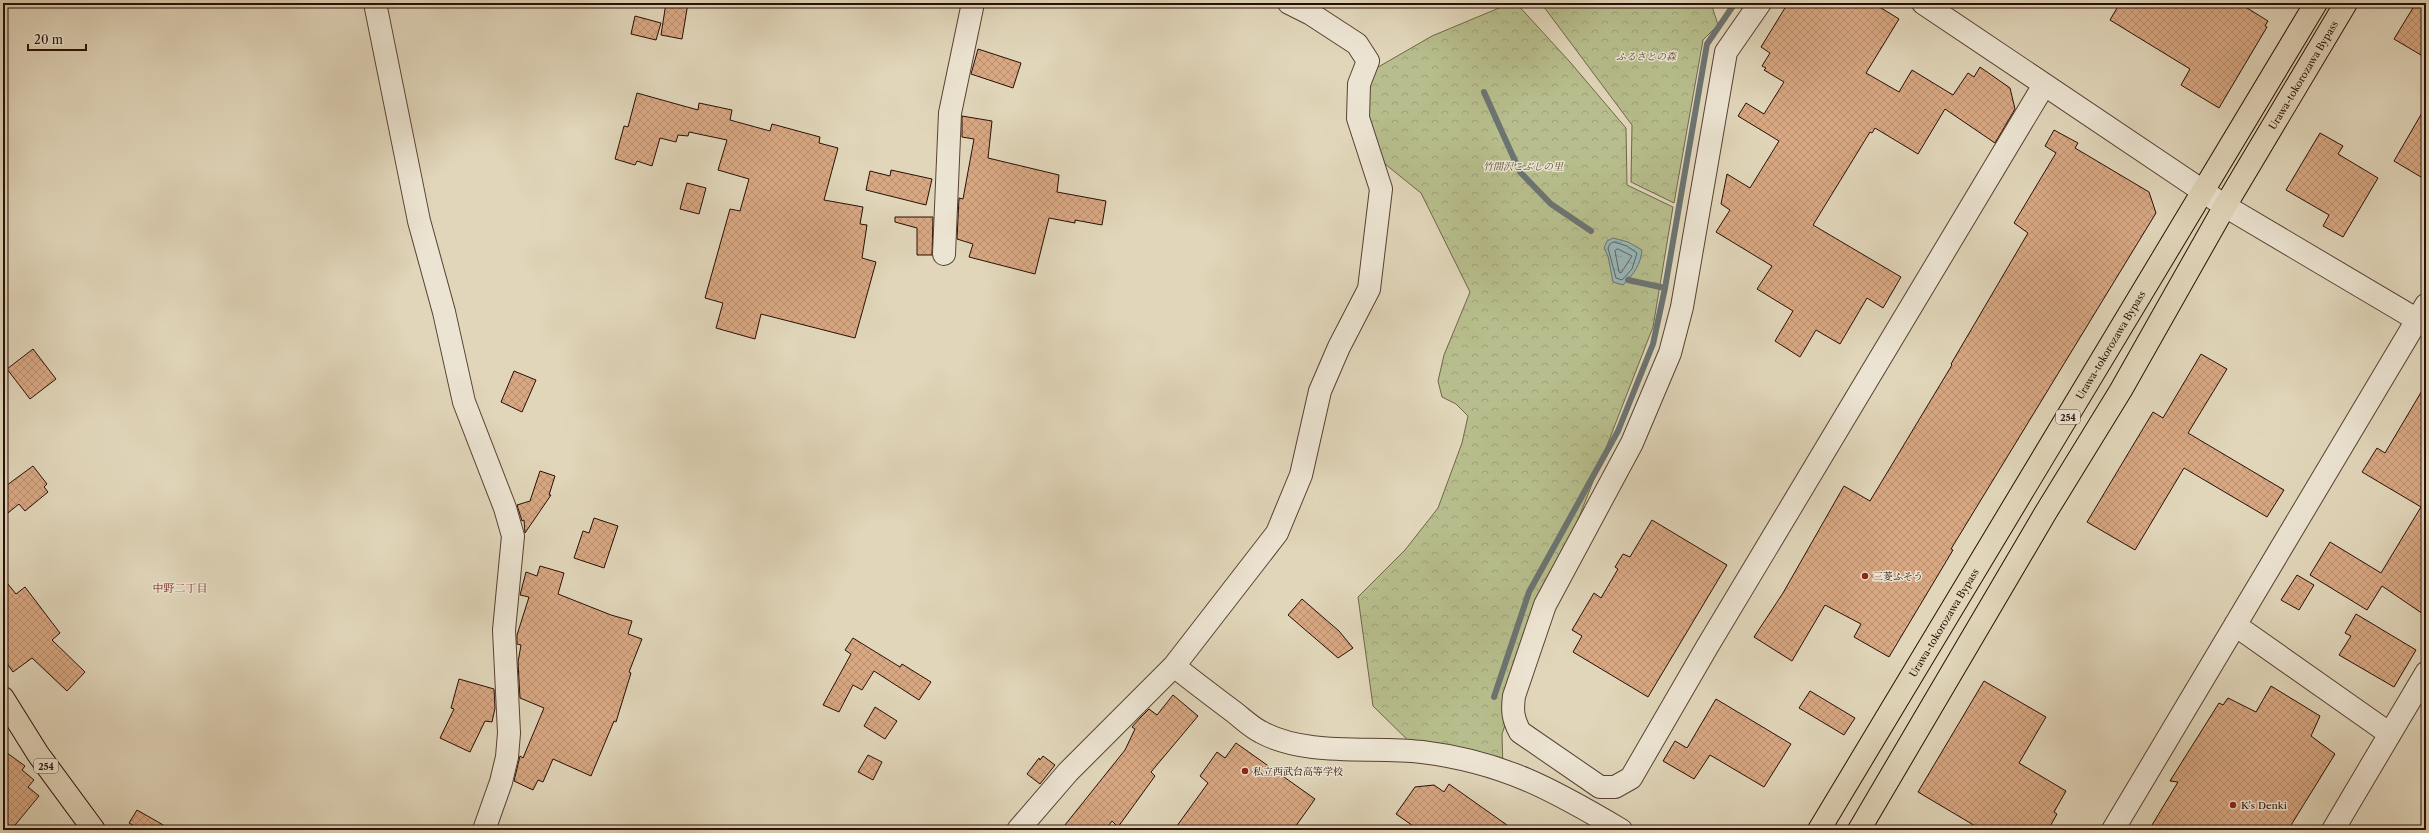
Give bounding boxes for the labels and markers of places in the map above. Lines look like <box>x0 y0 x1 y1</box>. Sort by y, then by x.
place label: 三菱ふそう <box>1873 570 1923 583</box>
marker: 三菱ふそう <box>1860 571 1870 581</box>
place label: 私立西武台高等学校 <box>1253 765 1343 778</box>
marker: 私立西武台高等学校 <box>1240 766 1250 776</box>
place label: K's Denki <box>2241 799 2287 812</box>
marker: K's Denki <box>2228 800 2238 810</box>

